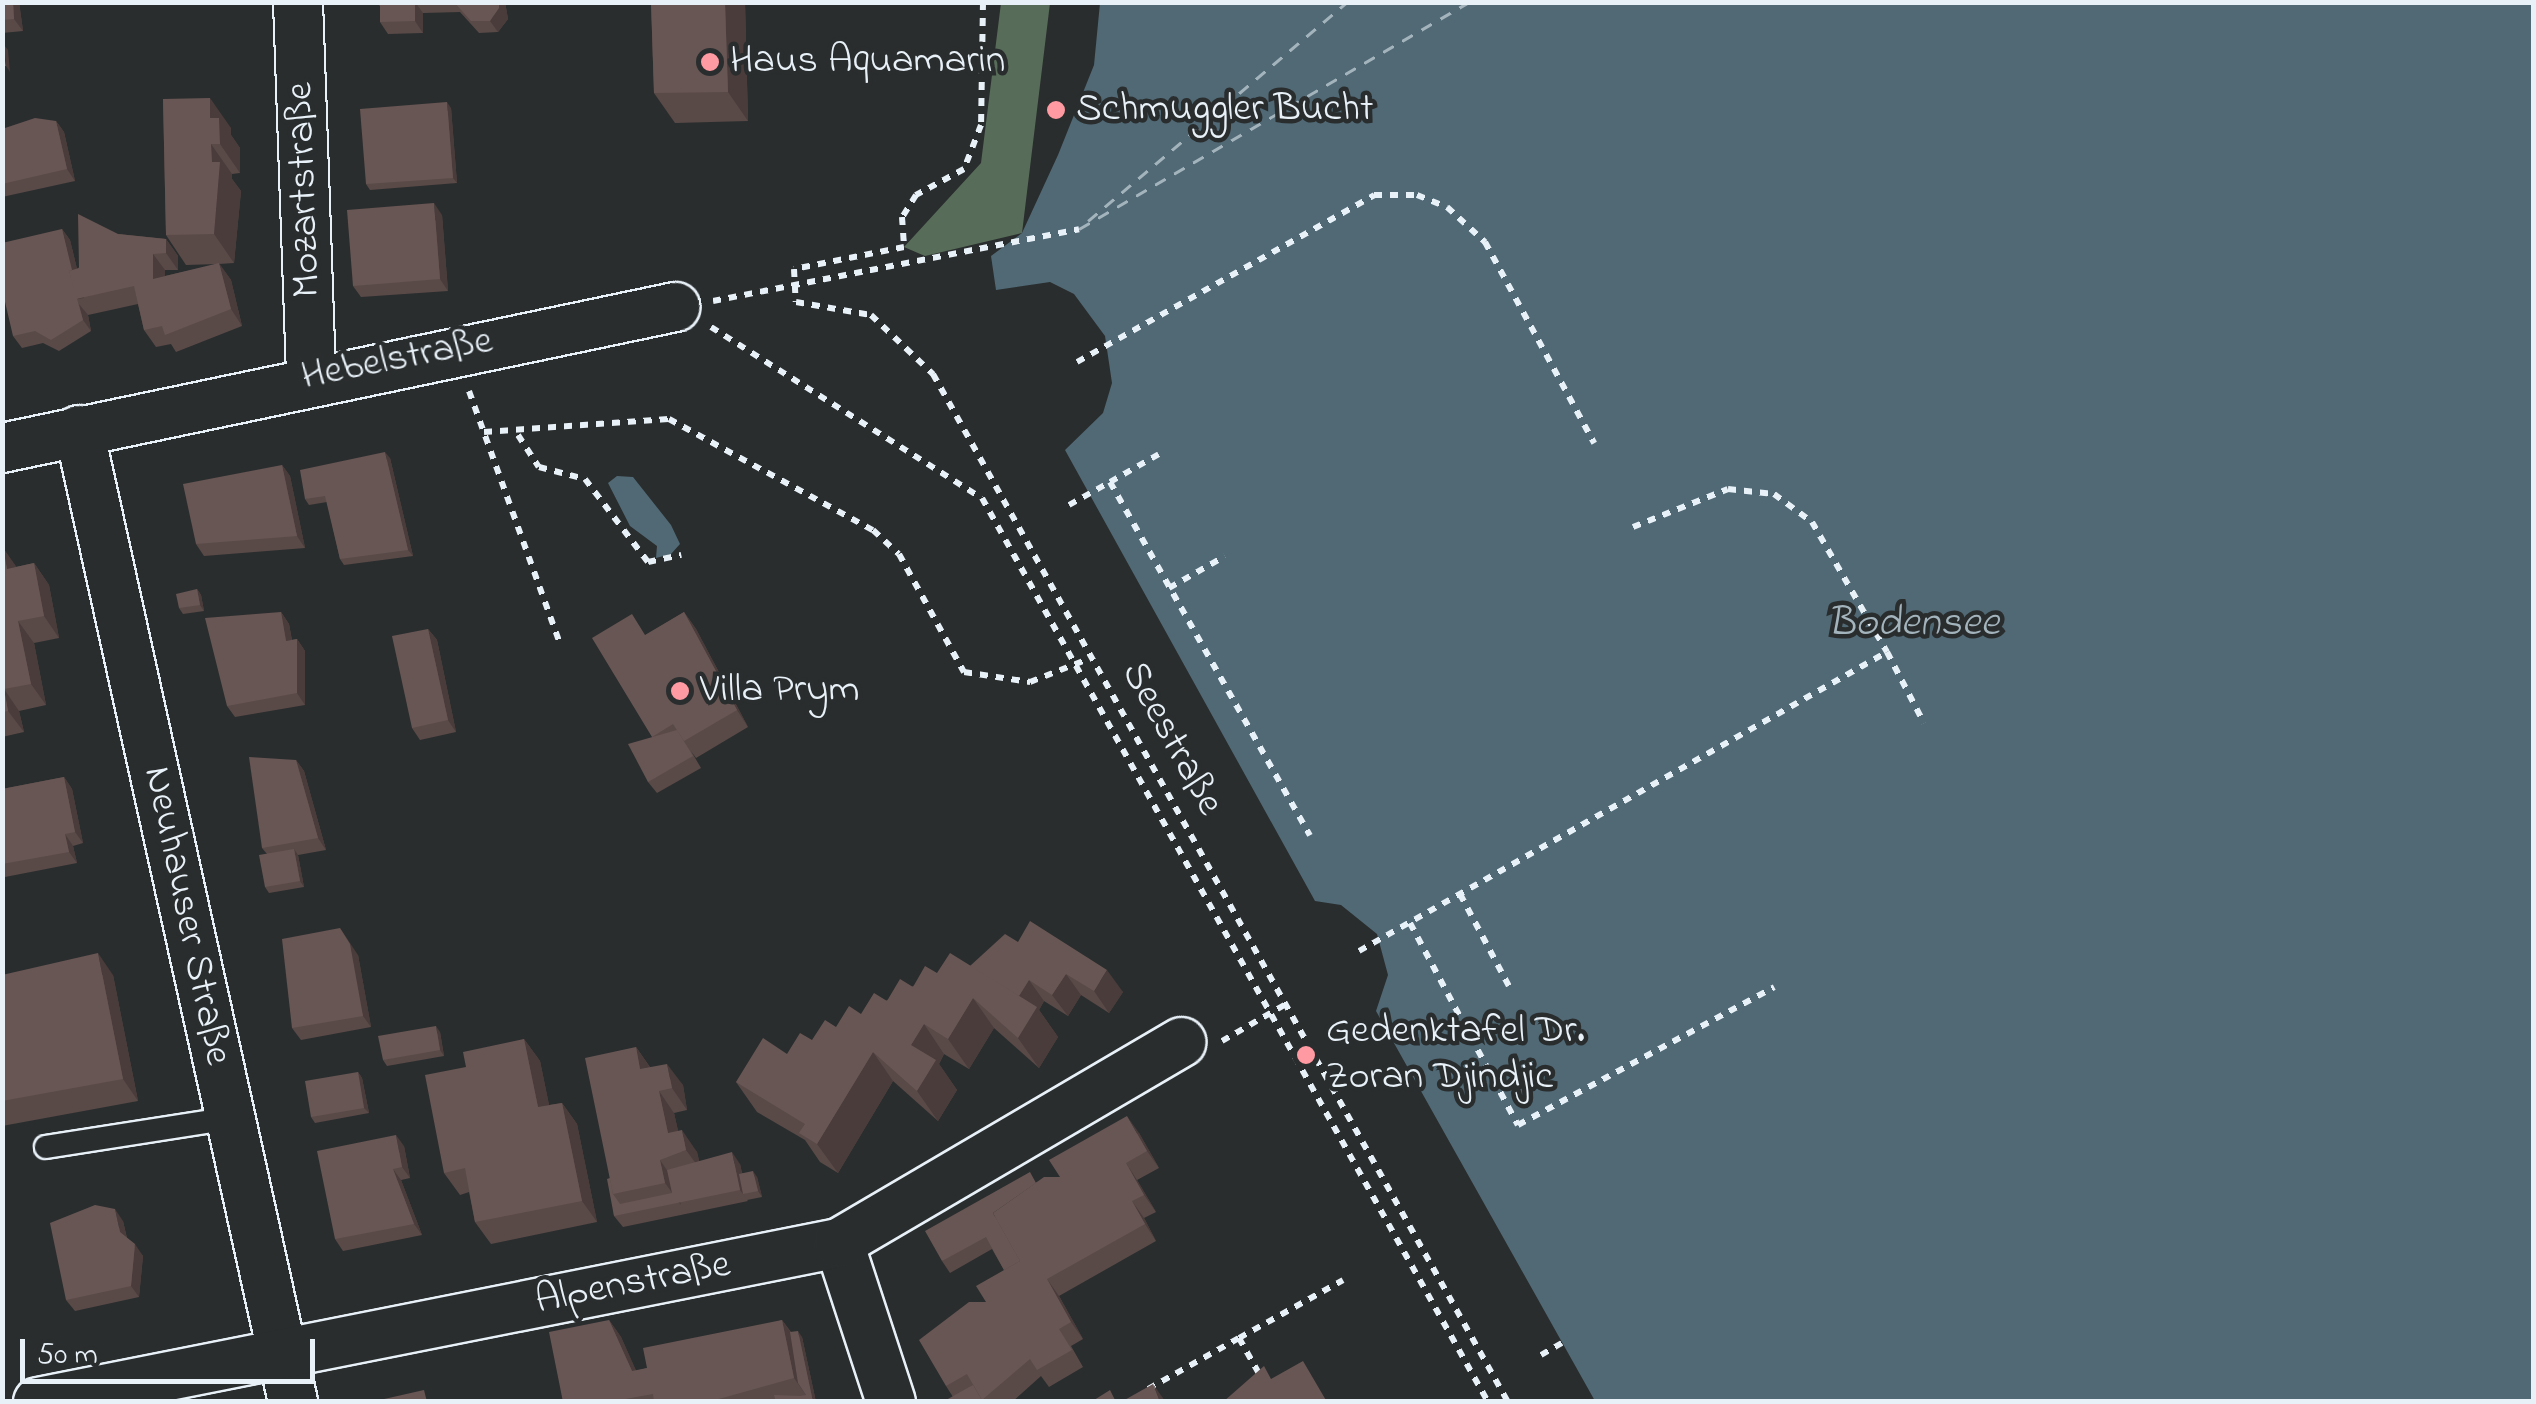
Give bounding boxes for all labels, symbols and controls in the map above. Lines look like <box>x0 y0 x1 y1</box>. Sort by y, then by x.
place label: Haus Aquamarin <box>730 38 1006 86</box>
marker: Haus Aquamarin <box>699 51 721 73</box>
street label: Mozartstraße <box>277 81 333 299</box>
place label: Schmuggler Bucht <box>1076 86 1374 134</box>
marker: Schmuggler Bucht <box>1045 99 1067 121</box>
street label: Hebelstraße <box>297 318 497 402</box>
water label: Bodensee <box>1827 599 1999 649</box>
street label: Seestraße <box>1109 654 1233 824</box>
place label: Villa Prym <box>700 667 859 715</box>
marker: Villa Prym <box>669 680 691 702</box>
street label: Neuhauser Straße <box>131 762 241 1070</box>
place label: Gedenktafel Dr. Zoran Djindjic <box>1326 1008 1585 1102</box>
marker: Gedenktafel Dr. Zoran Djindjic <box>1295 1044 1317 1066</box>
street label: Alpenstraße <box>532 1242 734 1326</box>
scale bar <box>25 1319 320 1381</box>
text: 50 m <box>37 1334 98 1378</box>

